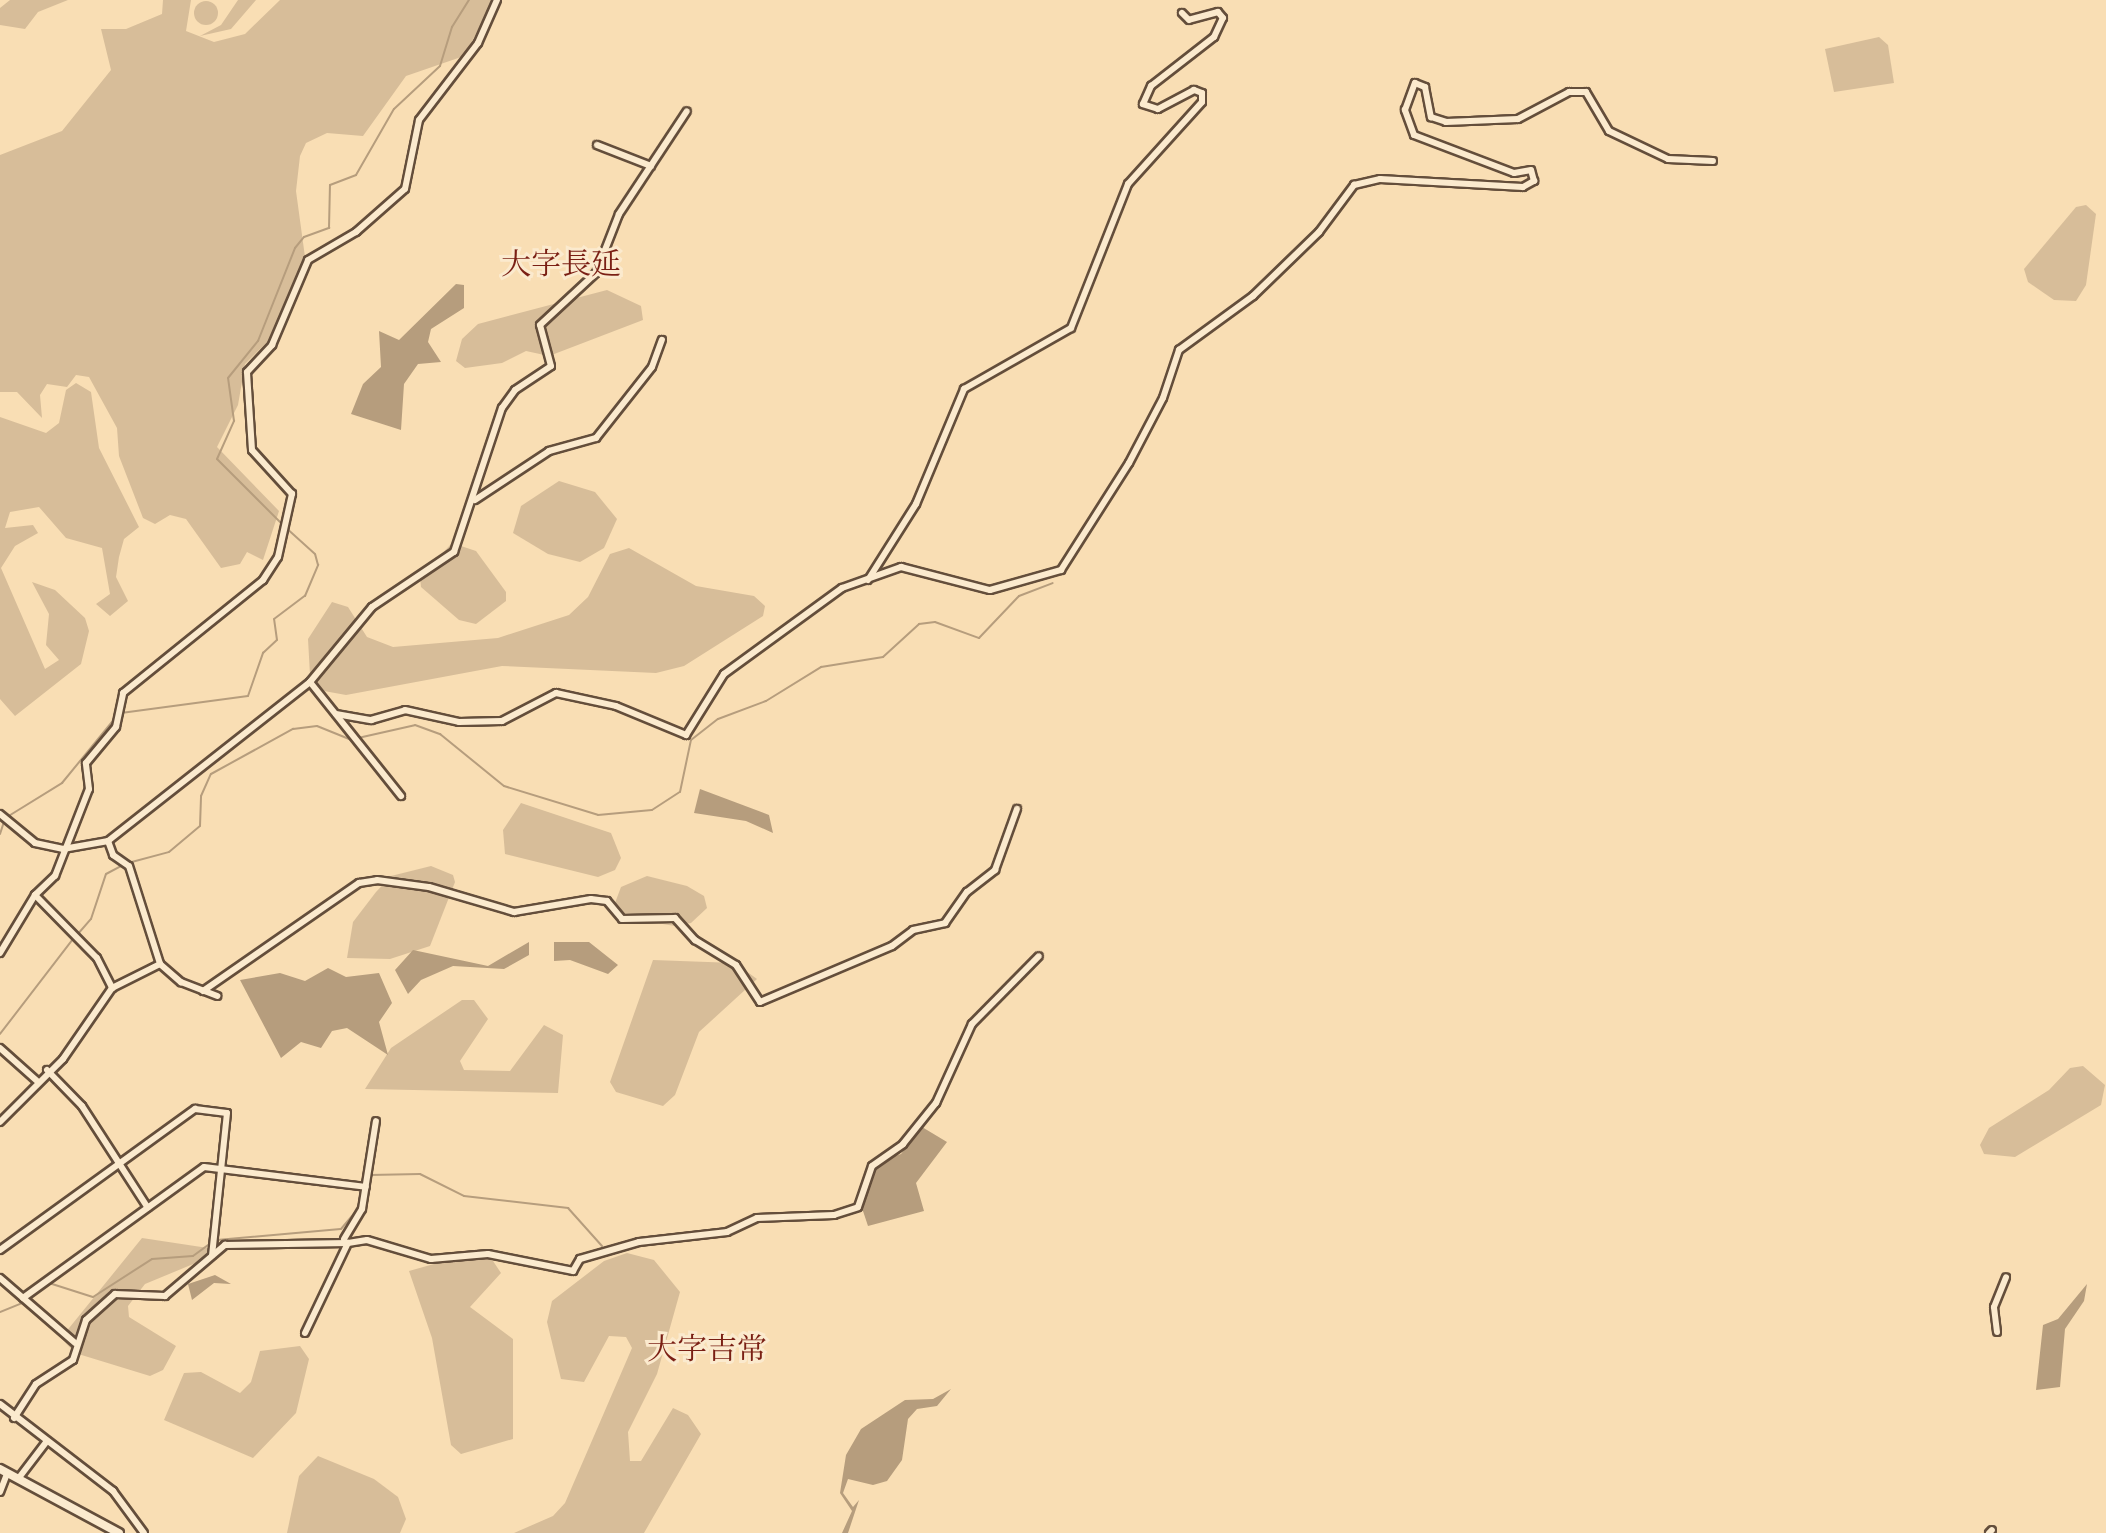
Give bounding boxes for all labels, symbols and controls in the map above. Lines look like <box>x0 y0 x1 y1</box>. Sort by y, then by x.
district label: 大字長延 <box>501 247 621 283</box>
district label: 大字吉常 <box>647 1332 767 1368</box>

